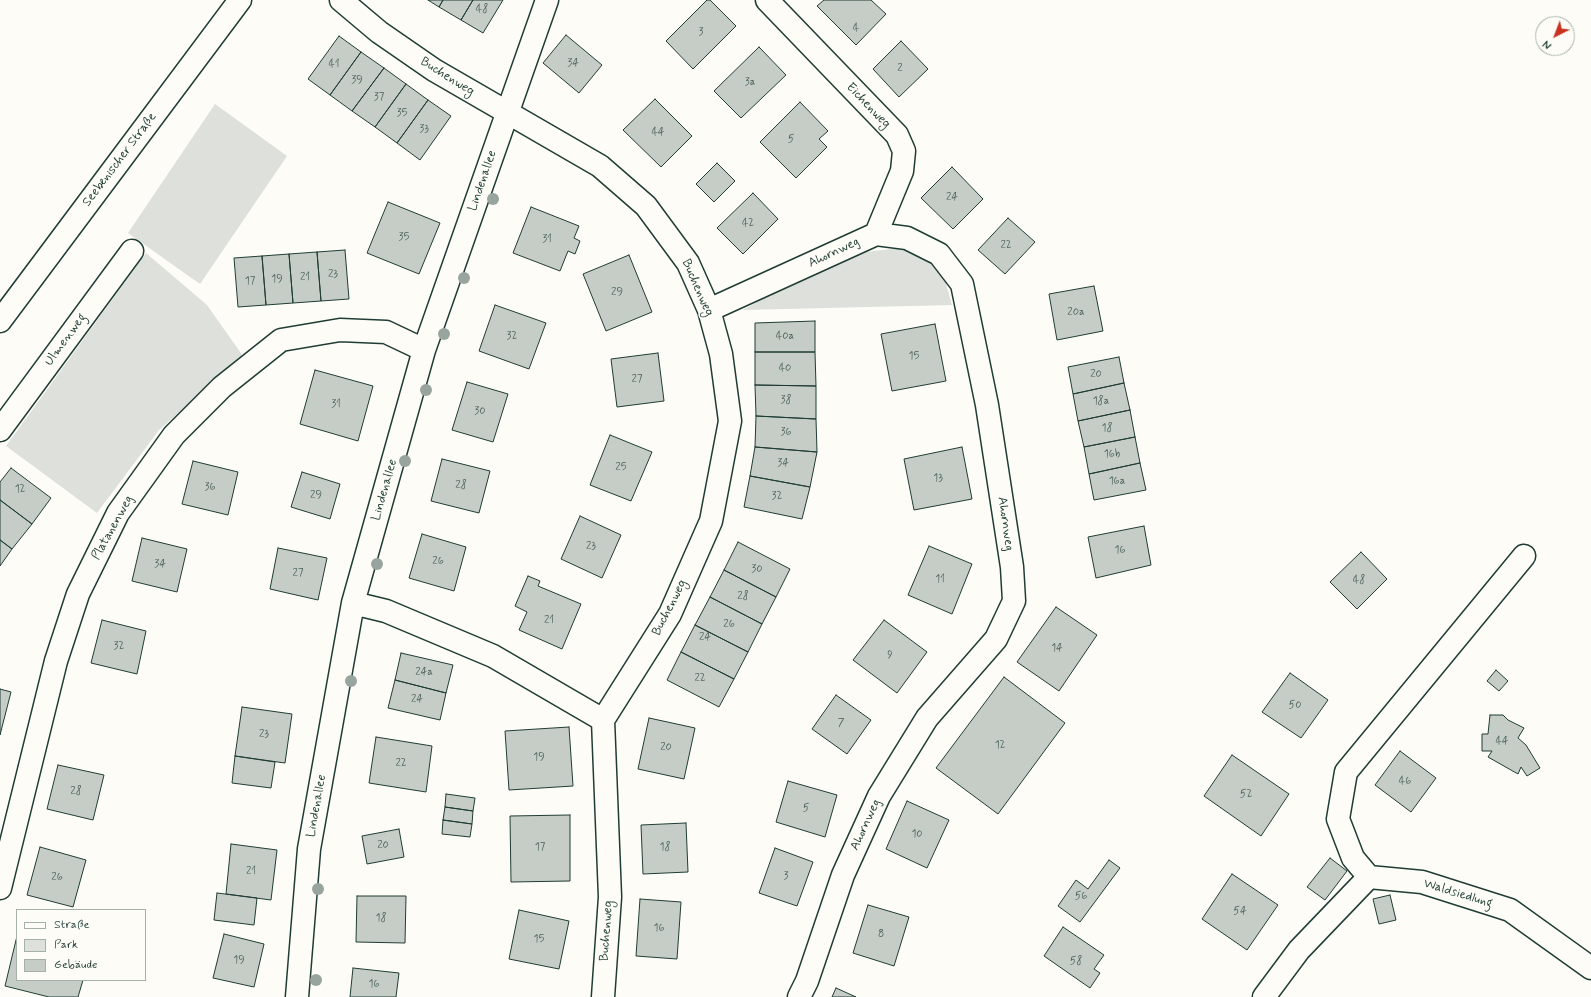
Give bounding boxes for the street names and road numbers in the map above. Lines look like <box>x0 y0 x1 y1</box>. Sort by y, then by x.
street label: Buchenweg <box>417 54 477 100</box>
street label: Eichenweg <box>842 80 894 132</box>
street label: Seebenischer Straße <box>80 110 160 210</box>
street label: Lindenallee <box>465 149 501 213</box>
street label: Ahornweg <box>806 234 862 272</box>
street label: Buchenweg <box>678 257 716 319</box>
street label: Ulmenweg <box>42 311 90 369</box>
street label: Lindenallee <box>369 457 401 523</box>
street label: Platanenweg <box>89 493 137 563</box>
street label: Ahornweg <box>993 496 1017 552</box>
street label: Buchenweg <box>649 577 691 639</box>
street label: Lindenallee <box>304 773 330 839</box>
street label: Ahornweg <box>847 797 885 853</box>
street label: Waldsiedlung <box>1421 876 1495 912</box>
street label: Buchenweg <box>597 900 617 962</box>

